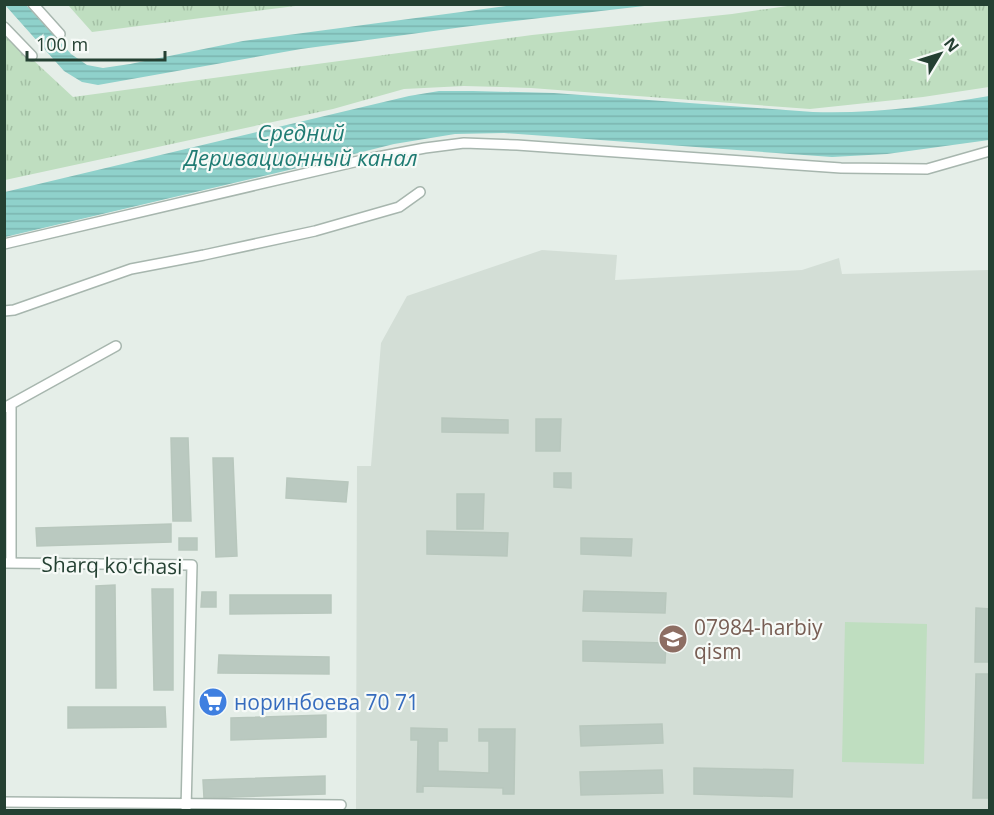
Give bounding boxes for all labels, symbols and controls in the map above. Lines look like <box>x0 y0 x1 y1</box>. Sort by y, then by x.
scale bar <box>27 24 165 62</box>
north arrow <box>910 24 970 84</box>
text: 100 m <box>36 32 88 56</box>
text: N <box>939 33 964 57</box>
water label: Средний Деривационный канал <box>182 117 418 172</box>
street label: Sharq ko'chasi <box>41 550 183 580</box>
place label: 07984-harbiy qism <box>694 613 823 665</box>
school or university icon: 07984-harbiy qism <box>657 623 689 655</box>
supermarket icon: норинбоева 70 71 <box>197 686 229 718</box>
place label: норинбоева 70 71 <box>234 688 419 716</box>

